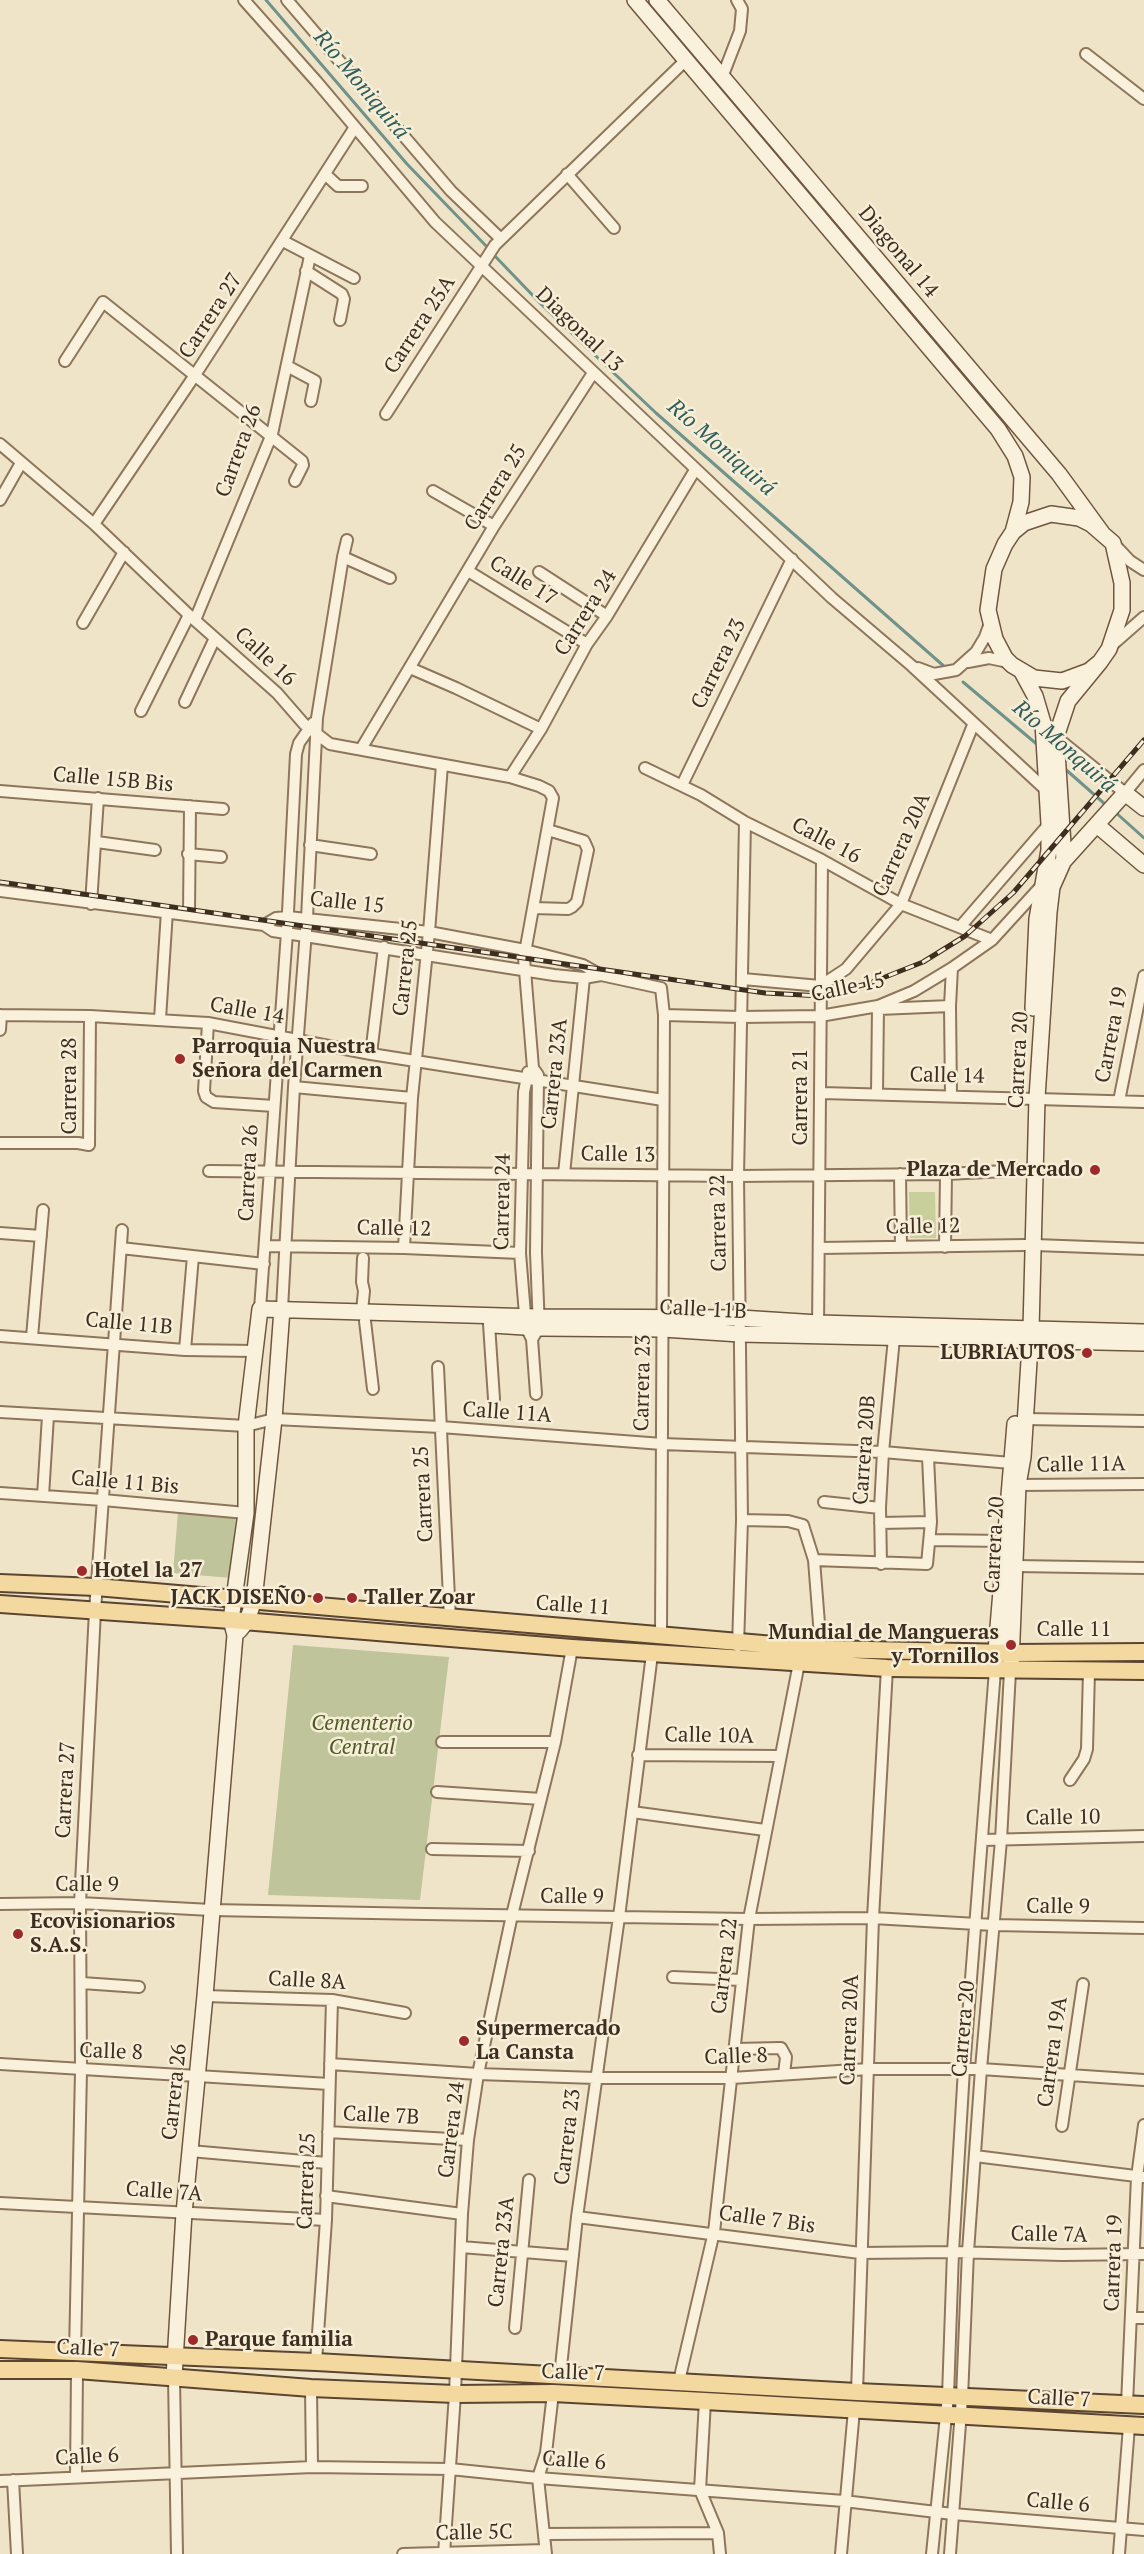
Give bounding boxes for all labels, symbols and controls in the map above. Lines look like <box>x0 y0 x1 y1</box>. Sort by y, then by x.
water label: Río Moniquirá <box>308 25 414 145</box>
street label: Diagonal 14 <box>853 201 943 303</box>
street label: Carrera 27 <box>174 268 248 364</box>
street label: Carrera 25A <box>379 271 461 379</box>
street label: Diagonal 13 <box>530 282 628 378</box>
water label: Río Moniquirá <box>662 394 780 502</box>
street label: Carrera 26 <box>211 401 267 501</box>
street label: Carrera 25 <box>460 440 532 536</box>
street label: Calle 17 <box>485 550 561 612</box>
street label: Carrera 24 <box>550 565 622 661</box>
street label: Carrera 23 <box>686 615 752 713</box>
street label: Calle 16 <box>229 622 301 692</box>
water label: Río Monquirá <box>1007 695 1121 799</box>
street label: Calle 15B Bis <box>52 762 174 798</box>
street label: Carrera 20A <box>868 789 936 901</box>
street label: Calle 16 <box>787 812 865 870</box>
street label: Calle 15 <box>308 887 386 919</box>
street label: Carrera 25 <box>388 918 424 1018</box>
street label: Calle 15 <box>809 968 887 1008</box>
street label: Carrera 19 <box>1090 985 1134 1085</box>
street label: Calle 14 <box>208 992 286 1030</box>
street label: Carrera 20 <box>1004 1011 1034 1109</box>
street label: Carrera 23A <box>537 1017 573 1131</box>
place label: Parroquia Nuestra Señora del Carmen <box>192 1034 383 1084</box>
street label: Carrera 28 <box>57 1038 83 1134</box>
street label: Carrera 21 <box>788 1049 814 1145</box>
marker: Parroquia Nuestra Señora del Carmen <box>173 1052 187 1066</box>
street label: Calle 14 <box>909 1063 985 1089</box>
street label: Carrera 26 <box>234 1124 264 1222</box>
street label: Calle 13 <box>580 1142 656 1168</box>
street label: Carrera 24 <box>490 1153 516 1251</box>
place label: Plaza de Mercado <box>906 1157 1083 1183</box>
marker: Plaza de Mercado <box>1088 1163 1102 1177</box>
street label: Carrera 22 <box>706 1174 732 1272</box>
street label: Calle 12 <box>885 1214 961 1240</box>
street label: Calle 12 <box>356 1216 432 1242</box>
street label: Calle 11B <box>659 1295 747 1325</box>
street label: Calle 11B <box>84 1308 174 1340</box>
street label: Carrera 23 <box>630 1334 656 1432</box>
place label: LUBRIAUTOS <box>940 1340 1075 1366</box>
marker: LUBRIAUTOS <box>1080 1346 1094 1360</box>
street label: Carrera 20B <box>849 1394 881 1506</box>
street label: Calle 11A <box>462 1397 552 1429</box>
street label: Carrera 25 <box>409 1445 439 1543</box>
street label: Calle 11A <box>1036 1452 1126 1478</box>
street label: Calle 11 Bis <box>70 1466 180 1500</box>
street label: Carrera 20 <box>980 1496 1010 1594</box>
place label: Hotel la 27 <box>94 1558 203 1584</box>
marker: Hotel la 27 <box>75 1564 89 1578</box>
place label: JACK DISEÑO <box>170 1585 306 1611</box>
place label: Taller Zoar <box>364 1585 475 1611</box>
marker: JACK DISEÑO <box>311 1591 325 1605</box>
marker: Taller Zoar <box>345 1591 359 1605</box>
street label: Calle 11 <box>535 1591 611 1621</box>
street label: Calle 11 <box>1037 1617 1111 1643</box>
place label: Mundial de Mangueras y Tornillos <box>768 1620 999 1670</box>
marker: Mundial de Mangueras y Tornillos <box>1004 1638 1018 1652</box>
park label: Cementerio Central <box>311 1711 413 1761</box>
street label: Calle 10A <box>664 1723 754 1749</box>
street label: Carrera 27 <box>51 1741 81 1839</box>
street label: Calle 10 <box>1025 1805 1101 1831</box>
street label: Calle 9 <box>55 1872 119 1898</box>
street label: Calle 9 <box>540 1884 604 1910</box>
street label: Calle 9 <box>1026 1894 1090 1920</box>
place label: Ecovisionarios S.A.S. <box>30 1909 175 1959</box>
street label: Carrera 22 <box>707 1916 743 2016</box>
marker: Ecovisionarios S.A.S. <box>11 1927 25 1941</box>
street label: Calle 8A <box>267 1966 347 1996</box>
street label: Carrera 20A <box>835 1974 865 2086</box>
street label: Carrera 20 <box>947 1980 981 2078</box>
street label: Carrera 19A <box>1033 1995 1073 2109</box>
place label: Supermercado La Cansta <box>476 2016 621 2066</box>
marker: Supermercado La Cansta <box>457 2034 471 2048</box>
street label: Calle 8 <box>79 2038 143 2066</box>
street label: Carrera 26 <box>157 2042 193 2142</box>
street label: Calle 8 <box>704 2043 768 2071</box>
street label: Carrera 24 <box>434 2080 470 2180</box>
street label: Carrera 23 <box>550 2087 586 2187</box>
street label: Calle 7B <box>342 2101 420 2131</box>
street label: Carrera 25 <box>293 2132 321 2230</box>
street label: Calle 7A <box>125 2177 203 2207</box>
street label: Carrera 23A <box>484 2195 520 2309</box>
street label: Calle 7 Bis <box>717 2201 817 2239</box>
street label: Carrera 19 <box>1100 2214 1128 2312</box>
street label: Calle 7A <box>1010 2222 1088 2248</box>
place label: Parque familia <box>205 2327 353 2353</box>
marker: Parque familia <box>186 2333 200 2347</box>
street label: Calle 7 <box>56 2335 120 2363</box>
street label: Calle 7 <box>541 2359 605 2387</box>
street label: Calle 7 <box>1027 2385 1091 2413</box>
street label: Calle 6 <box>55 2443 119 2471</box>
street label: Calle 6 <box>541 2446 607 2476</box>
street label: Calle 6 <box>1025 2488 1091 2518</box>
street label: Calle 5C <box>435 2520 513 2546</box>

